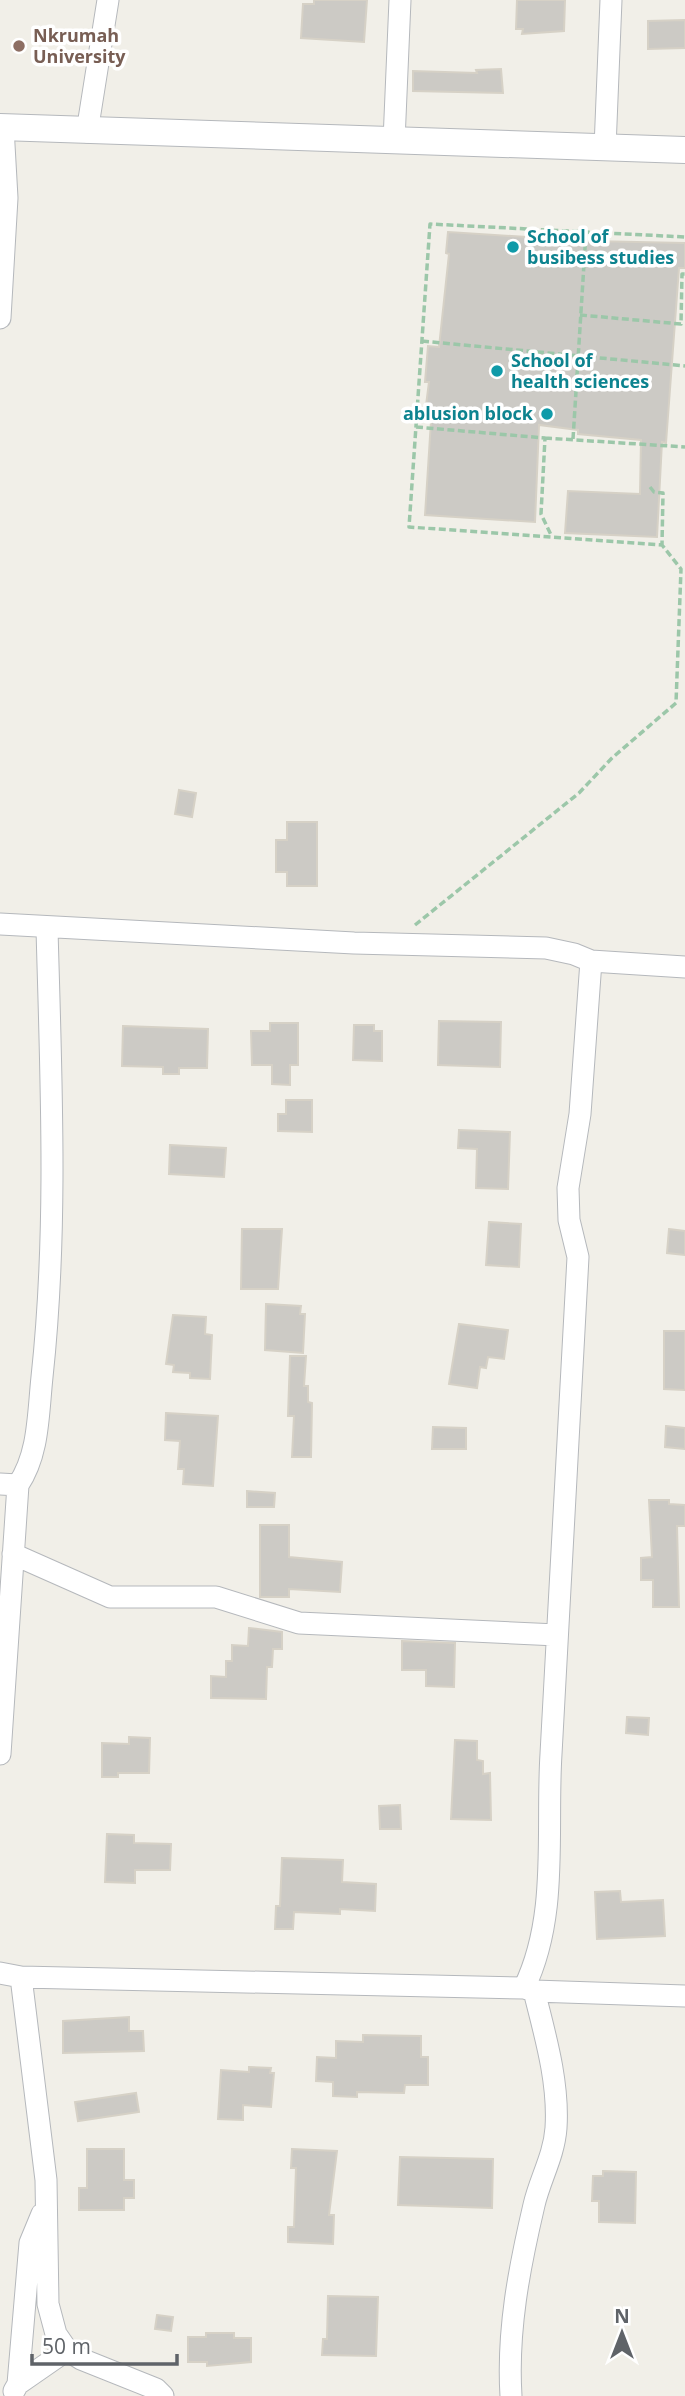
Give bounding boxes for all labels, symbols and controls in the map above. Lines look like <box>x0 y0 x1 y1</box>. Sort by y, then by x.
place label: Nkrumah University <box>33 23 126 68</box>
marker: Nkrumah University <box>11 38 27 54</box>
place label: School of busibess studies <box>527 224 674 269</box>
marker: School of busibess studies <box>505 239 521 255</box>
place label: School of health sciences <box>511 348 649 393</box>
marker: School of health sciences <box>489 363 505 379</box>
place label: ablusion block <box>403 401 534 425</box>
marker: ablusion block <box>539 406 555 422</box>
north arrow <box>587 2298 657 2368</box>
text: N <box>614 2303 630 2329</box>
scale bar <box>32 2322 177 2366</box>
text: 50 m <box>42 2332 91 2360</box>

